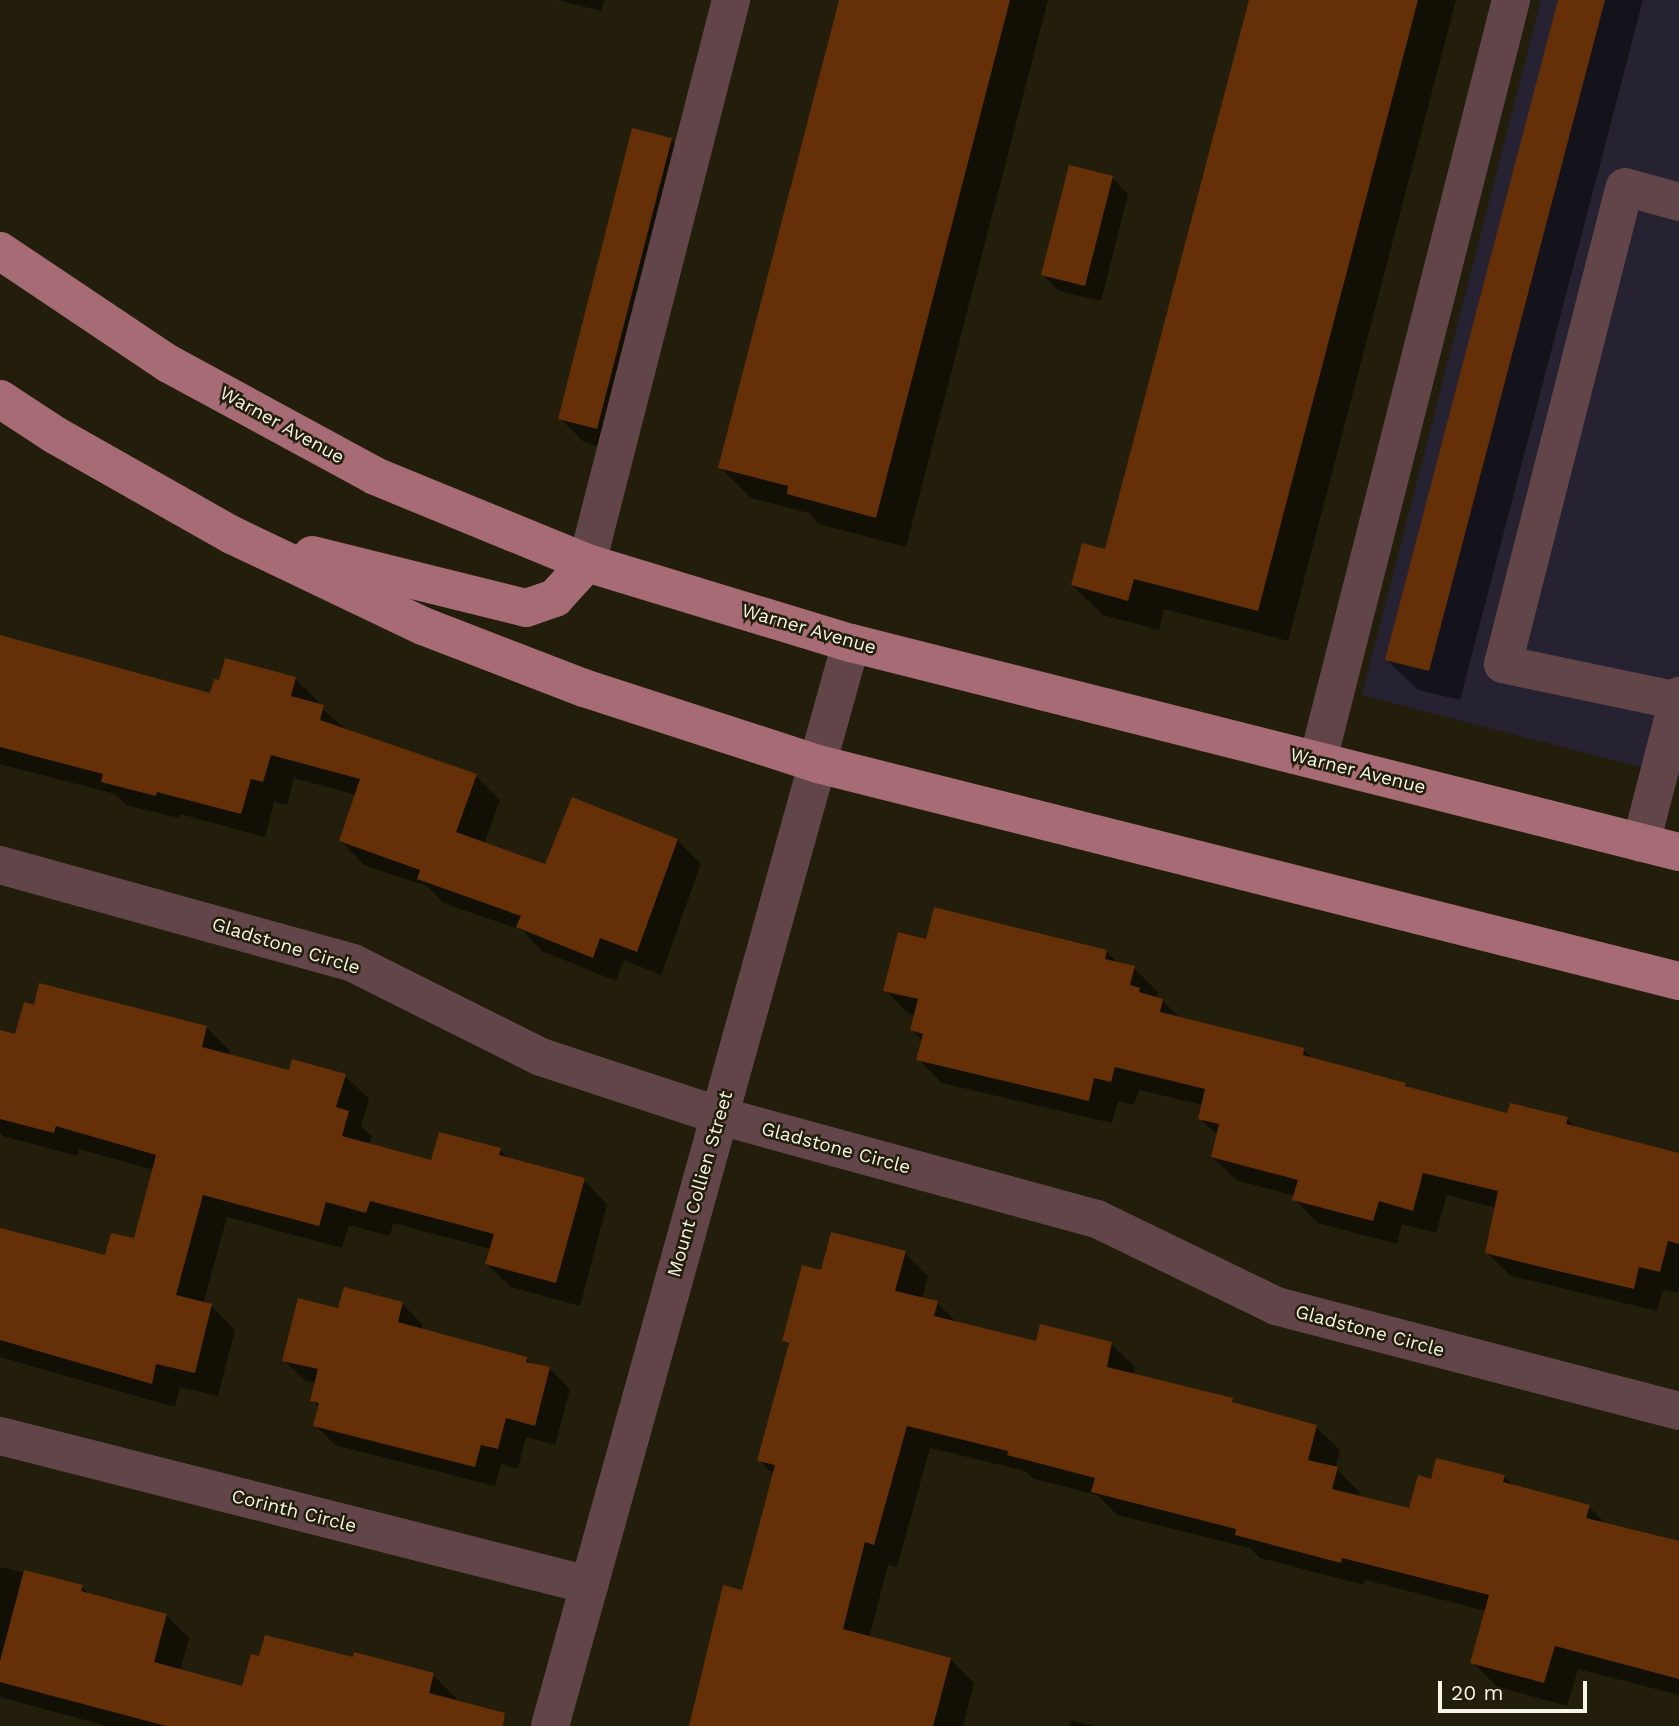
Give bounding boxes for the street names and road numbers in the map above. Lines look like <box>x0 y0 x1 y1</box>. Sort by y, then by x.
street label: Warner Avenue <box>215 381 349 469</box>
street label: Warner Avenue <box>738 599 880 659</box>
street label: Warner Avenue <box>1287 743 1429 799</box>
street label: Gladstone Circle <box>209 913 363 979</box>
street label: Mount Collien Street <box>662 1088 738 1280</box>
street label: Gladstone Circle <box>759 1117 913 1179</box>
street label: Gladstone Circle <box>1293 1300 1447 1362</box>
street label: Corinth Circle <box>229 1484 359 1538</box>

